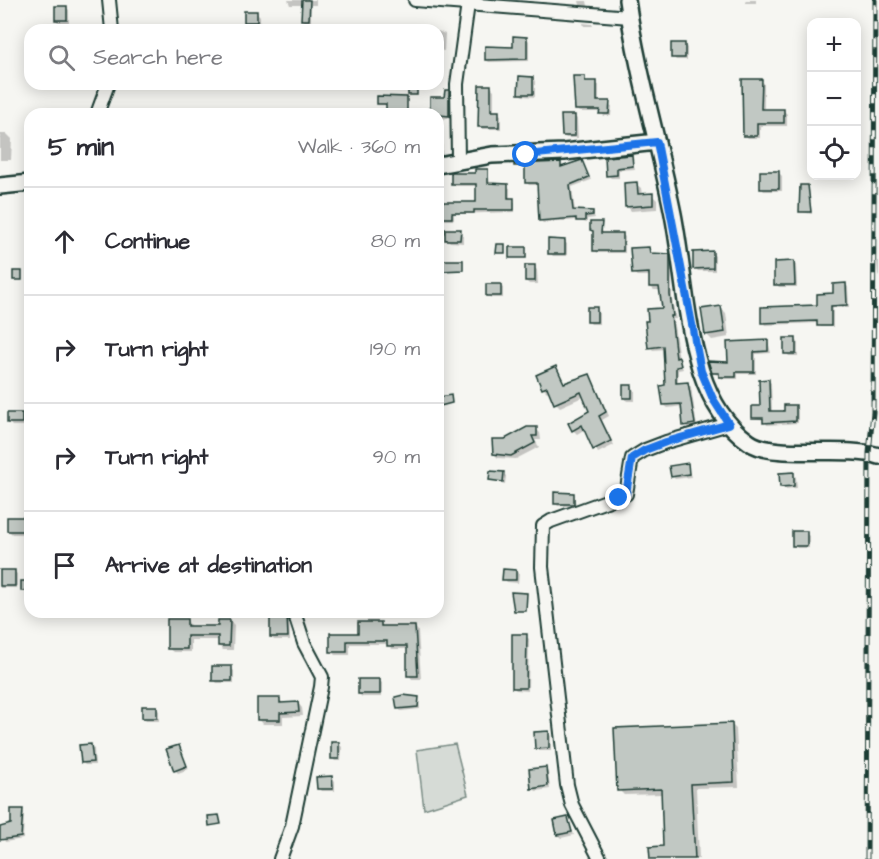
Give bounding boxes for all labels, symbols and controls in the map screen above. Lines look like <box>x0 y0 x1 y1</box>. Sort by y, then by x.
map controls <box>807 18 861 180</box>
button: + <box>807 18 861 72</box>
search box <box>24 24 444 90</box>
icon: search <box>45 41 78 74</box>
text: Search here <box>93 42 223 73</box>
button: − <box>807 72 861 126</box>
button: locate <box>807 126 861 180</box>
text: 5 min <box>48 129 114 165</box>
text: Walk · 360 m <box>298 133 420 161</box>
route start <box>512 141 538 167</box>
icon: ahead <box>48 225 81 258</box>
text: Continue <box>105 226 190 257</box>
text: 80 m <box>371 227 420 255</box>
icon: right <box>48 333 81 366</box>
text: Turn right <box>105 334 208 365</box>
text: 190 m <box>370 335 420 363</box>
icon: right <box>48 441 81 474</box>
text: Turn right <box>105 442 208 473</box>
text: 90 m <box>372 443 420 471</box>
route end <box>605 484 631 510</box>
icon: arrive <box>48 549 81 582</box>
text: Arrive at destination <box>105 550 312 581</box>

